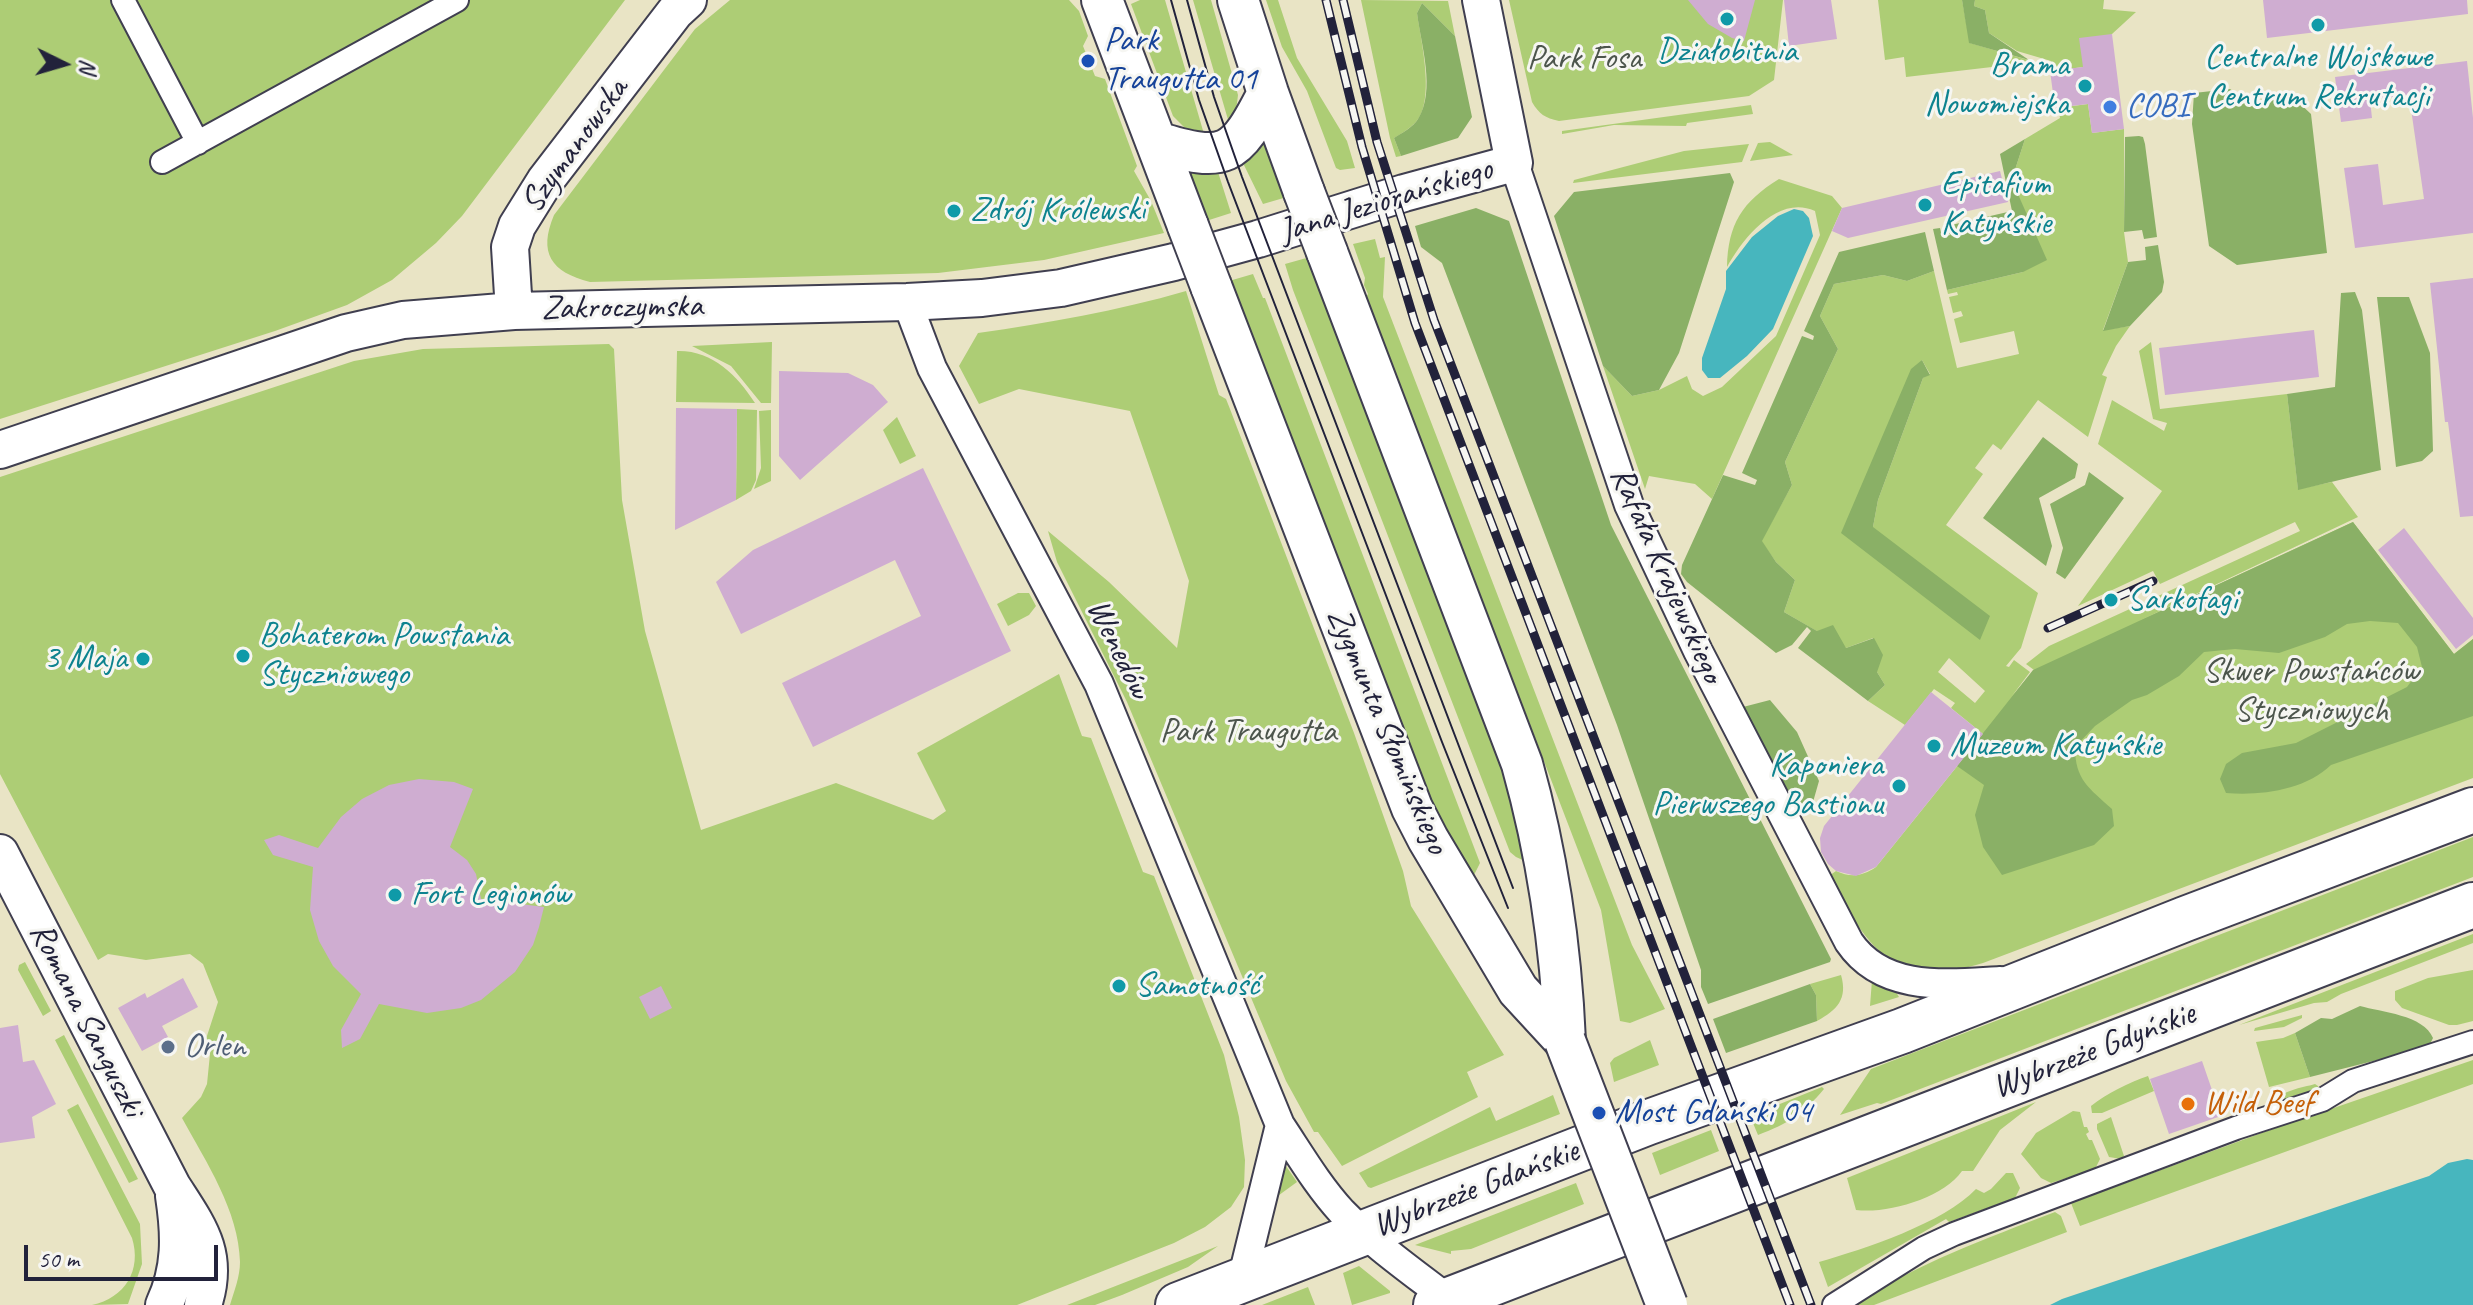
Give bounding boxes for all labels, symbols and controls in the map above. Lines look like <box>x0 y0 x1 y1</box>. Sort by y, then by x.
marker: Działobitnia <box>1718 10 1736 28</box>
marker: Centralne Wojskowe Centrum Rekrutacji <box>2309 16 2327 34</box>
place label: Park Traugutta 01 <box>1104 21 1257 100</box>
north arrow <box>24 24 104 104</box>
place label: Działobitnia <box>1657 32 1797 72</box>
place label: Centralne Wojskowe Centrum Rekrutacji <box>2204 38 2432 118</box>
park label: Park Fosa <box>1527 39 1641 79</box>
place label: Brama Nowomiejska <box>1925 46 2069 126</box>
marker: Park Traugutta 01 <box>1079 52 1097 70</box>
text: N <box>73 58 102 74</box>
street label: Szymanowska <box>513 71 637 221</box>
marker: Brama Nowomiejska <box>2076 77 2094 95</box>
place label: COBI <box>2126 87 2190 127</box>
marker: COBI <box>2101 98 2119 116</box>
street label: Jana Jeziorańskiego <box>1275 149 1497 253</box>
place label: Epitafium Katyńskie <box>1941 165 2051 244</box>
place label: Zdrój Królewski <box>970 191 1145 231</box>
marker: Epitafium Katyńskie <box>1916 196 1934 214</box>
marker: Zdrój Królewski <box>945 202 963 220</box>
street label: Zakroczymska <box>541 286 703 330</box>
street label: Rafała Krajewskiego <box>1600 461 1732 689</box>
place label: Sarkofagi <box>2127 580 2237 620</box>
marker: Sarkofagi <box>2102 591 2120 609</box>
street label: Wenedów <box>1077 593 1159 705</box>
street label: Zygmunta Słomińskiego <box>1317 602 1457 860</box>
place label: Bohaterom Powstania Styczniowego <box>259 616 509 696</box>
place label: 3 Maja <box>44 639 127 679</box>
marker: Bohaterom Powstania Styczniowego <box>234 647 252 665</box>
marker: 3 Maja <box>134 650 152 668</box>
park label: Skwer Powstańców Styczniowych <box>2203 652 2419 732</box>
park label: Park Traugutta <box>1160 712 1336 752</box>
place label: Muzeum Katyńskie <box>1950 726 2161 766</box>
marker: Muzeum Katyńskie <box>1925 737 1943 755</box>
place label: Kaponiera Pierwszego Bastionu <box>1652 746 1883 826</box>
marker: Kaponiera Pierwszego Bastionu <box>1890 777 1908 795</box>
place label: Fort Legionów <box>411 875 570 915</box>
marker: Fort Legionów <box>386 886 404 904</box>
street label: Romana Sanguszki <box>20 916 152 1124</box>
place label: Samotność <box>1135 966 1259 1006</box>
marker: Samotność <box>1110 977 1128 995</box>
street label: Wybrzeże Gdyńskie <box>1987 994 2201 1108</box>
place label: Orlen <box>184 1027 245 1067</box>
marker: Orlen <box>159 1038 177 1056</box>
place label: Wild Beef <box>2204 1084 2313 1124</box>
place label: Most Gdański 04 <box>1615 1093 1812 1133</box>
marker: Wild Beef <box>2179 1095 2197 1113</box>
marker: Most Gdański 04 <box>1590 1104 1608 1122</box>
street label: Wybrzeże Gdańskie <box>1367 1131 1585 1247</box>
scale bar <box>28 1229 222 1279</box>
text: 50 m <box>38 1244 79 1274</box>

